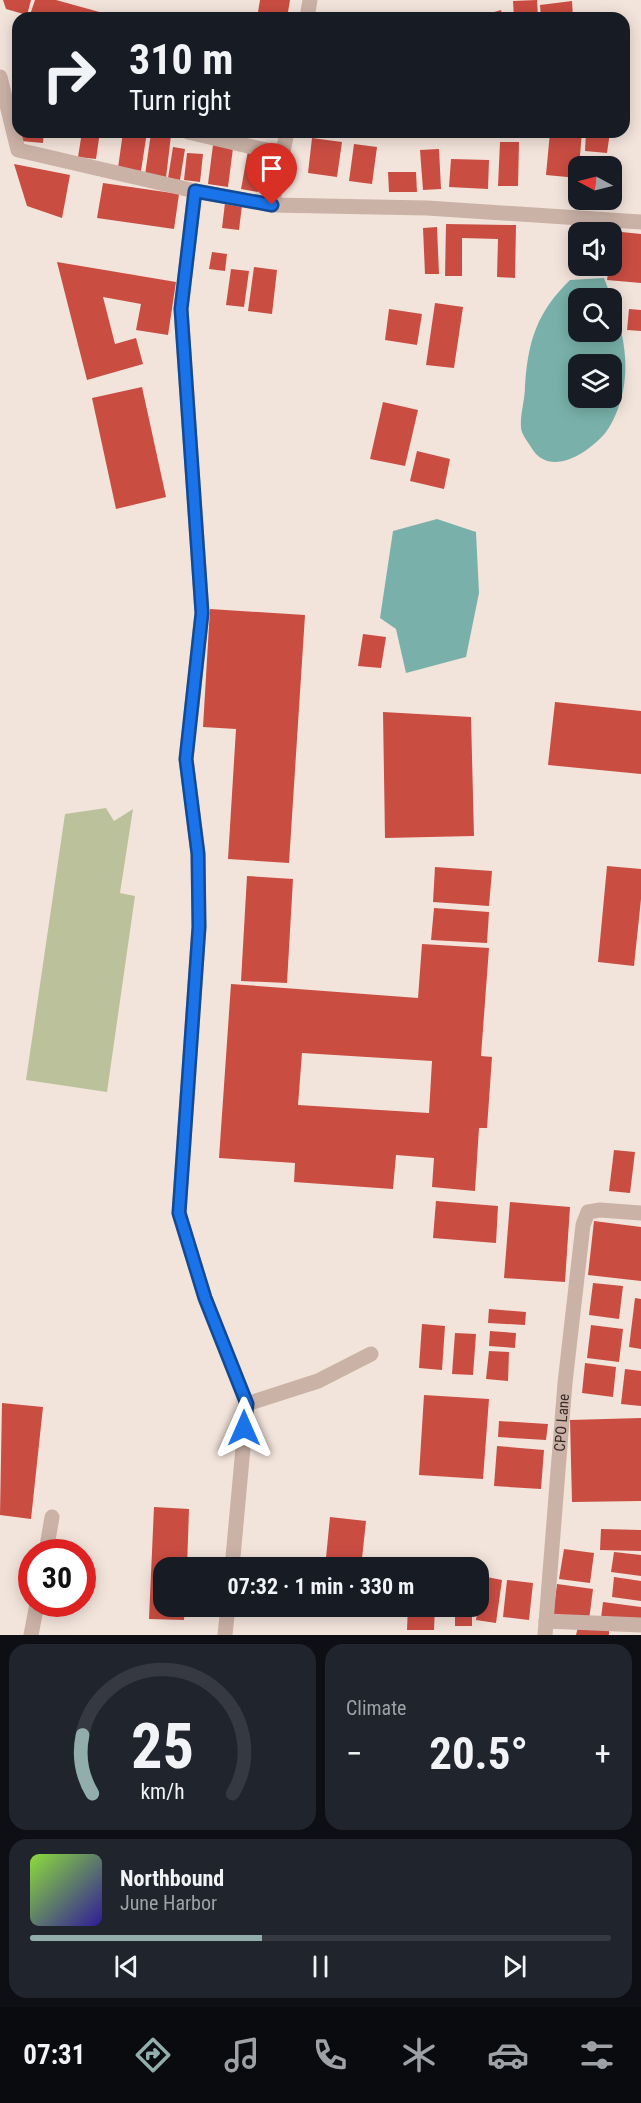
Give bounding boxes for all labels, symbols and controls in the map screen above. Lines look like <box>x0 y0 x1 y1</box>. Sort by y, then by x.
text: 310 m <box>129 35 234 84</box>
icon: right <box>30 36 108 114</box>
text: Turn right <box>129 85 231 117</box>
pin <box>246 143 297 205</box>
icon: arrive <box>255 152 288 185</box>
north arrow <box>568 156 622 210</box>
map controls <box>568 156 622 408</box>
button: sound <box>568 222 622 276</box>
button: search <box>568 288 622 342</box>
button: layers <box>568 354 622 408</box>
street label: CPO Lane <box>551 1393 573 1452</box>
position arrow <box>212 1396 276 1460</box>
speed limit sign: 30 <box>18 1539 96 1617</box>
text: 07:32 · 1 min · 330 m <box>228 1574 414 1599</box>
text: Climate <box>346 1696 406 1720</box>
text: 25 <box>131 1710 194 1783</box>
text: 20.5° <box>429 1727 528 1780</box>
text: − <box>346 1734 363 1773</box>
text: + <box>595 1734 611 1773</box>
text: km/h <box>140 1779 185 1804</box>
text: Northbound <box>120 1866 224 1891</box>
text: June Harbor <box>120 1891 217 1915</box>
icon: previous <box>110 1950 143 1983</box>
icon: pause <box>304 1950 337 1983</box>
icon: next <box>498 1950 531 1983</box>
icon: directions <box>132 2034 174 2076</box>
icon: music <box>221 2034 263 2076</box>
icon: phone <box>309 2034 351 2076</box>
icon: climate <box>398 2034 440 2076</box>
icon: car <box>487 2034 529 2076</box>
icon: filters <box>576 2034 618 2076</box>
text: 07:31 <box>23 2039 85 2071</box>

